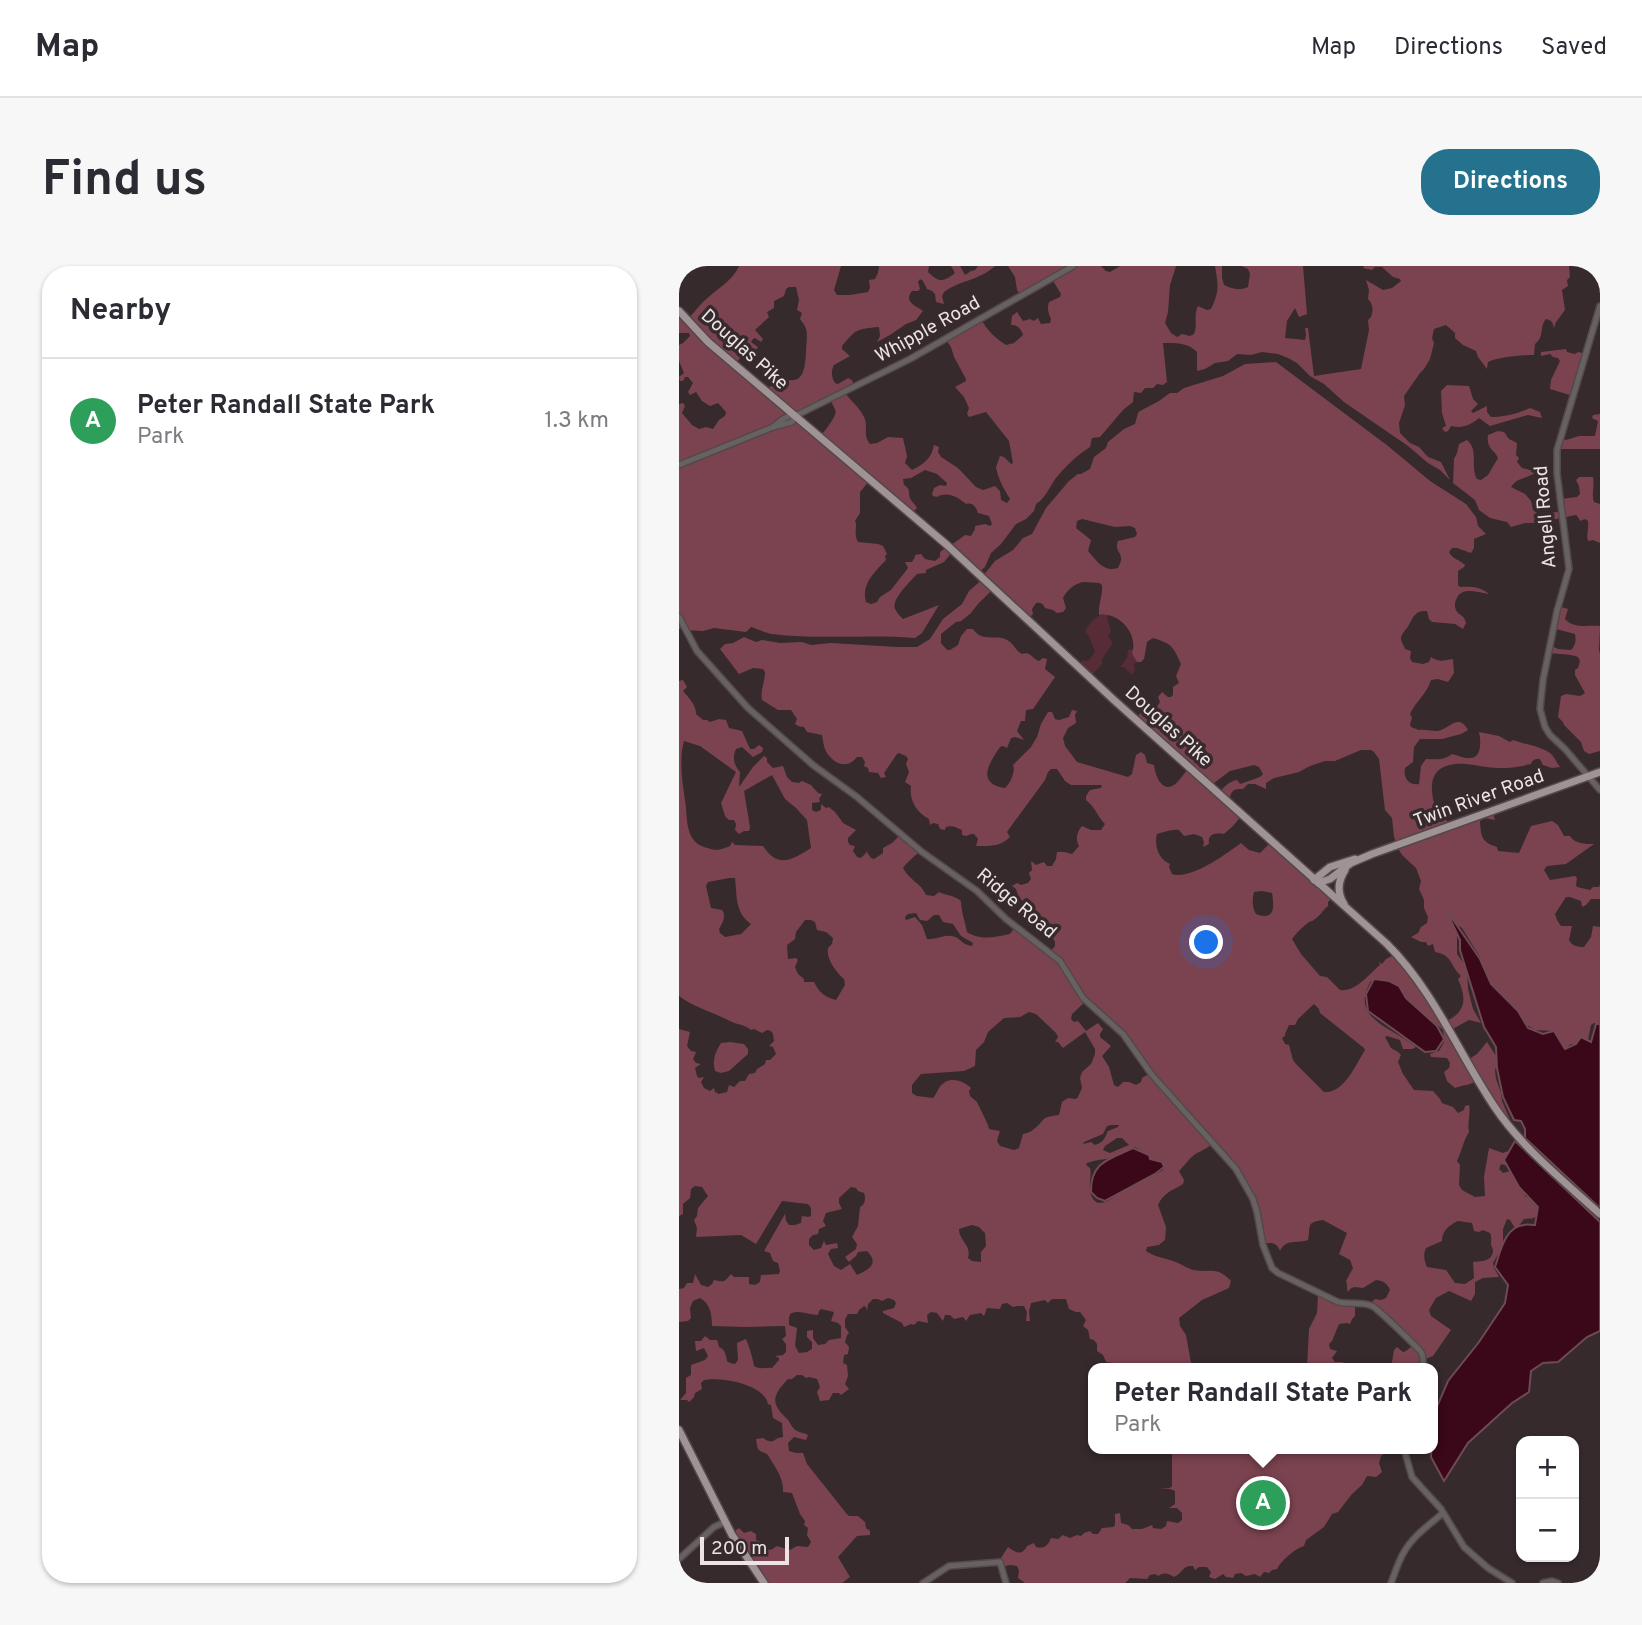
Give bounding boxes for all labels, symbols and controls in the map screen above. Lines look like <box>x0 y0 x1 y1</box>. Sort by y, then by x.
text: Map <box>35 27 99 69</box>
text: Map <box>1311 33 1356 63</box>
text: Directions <box>1394 33 1503 63</box>
text: Saved <box>1541 33 1607 63</box>
button: Directions <box>1421 149 1600 215</box>
text: Find us <box>42 151 207 213</box>
street label: Whipple Road <box>871 291 985 369</box>
text: Nearby <box>70 293 171 330</box>
street label: Douglas Pike <box>695 304 793 396</box>
text: Peter Randall State Park <box>137 390 435 423</box>
text: A <box>85 407 101 436</box>
text: 1.3 km <box>544 407 609 436</box>
text: Park <box>137 423 184 452</box>
street label: Angell Road <box>1530 465 1562 569</box>
street label: Douglas Pike <box>1119 681 1217 773</box>
street label: Twin River Road <box>1410 764 1548 834</box>
street label: Ridge Road <box>971 863 1061 945</box>
your location <box>1189 925 1223 959</box>
popup <box>1088 1363 1438 1454</box>
text: Peter Randall State Park <box>1114 1378 1412 1411</box>
text: Park <box>1114 1411 1162 1440</box>
map controls <box>1516 1436 1579 1562</box>
button: + <box>1516 1436 1579 1499</box>
pin: A <box>1240 1477 1286 1529</box>
button: − <box>1516 1499 1579 1562</box>
scale bar <box>700 1534 789 1566</box>
text: 200 m <box>711 1537 767 1561</box>

